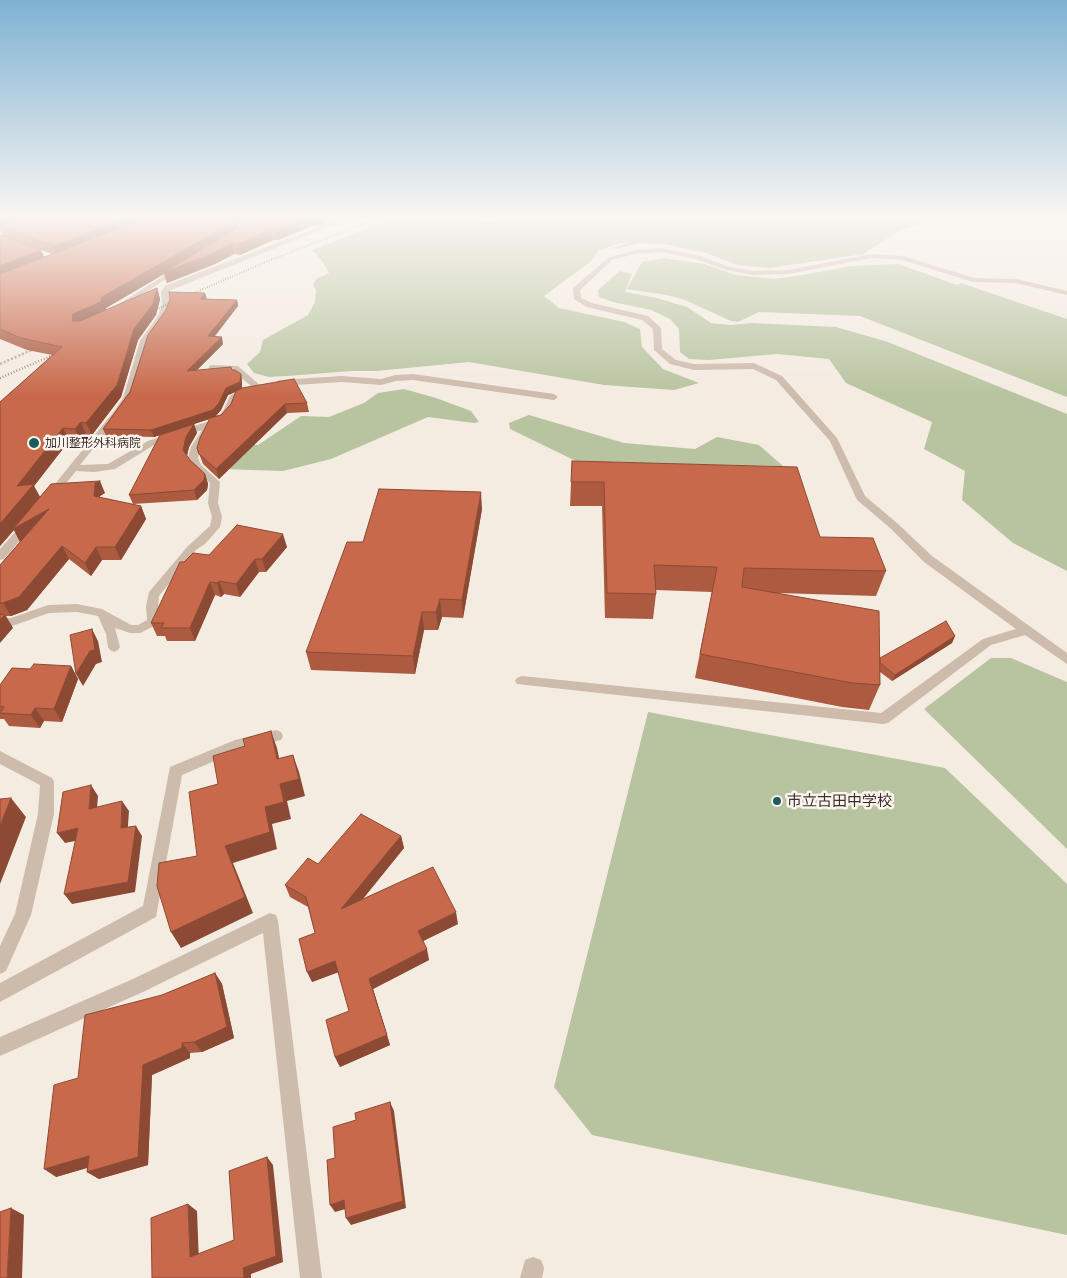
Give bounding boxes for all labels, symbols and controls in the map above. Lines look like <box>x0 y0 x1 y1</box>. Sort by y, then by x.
marker: 加川整形外科病院 <box>27 436 41 450</box>
place label: 加川整形外科病院 <box>45 436 141 450</box>
place label: 市立古田中学校 <box>787 792 892 810</box>
marker: 市立古田中学校 <box>771 795 783 807</box>

